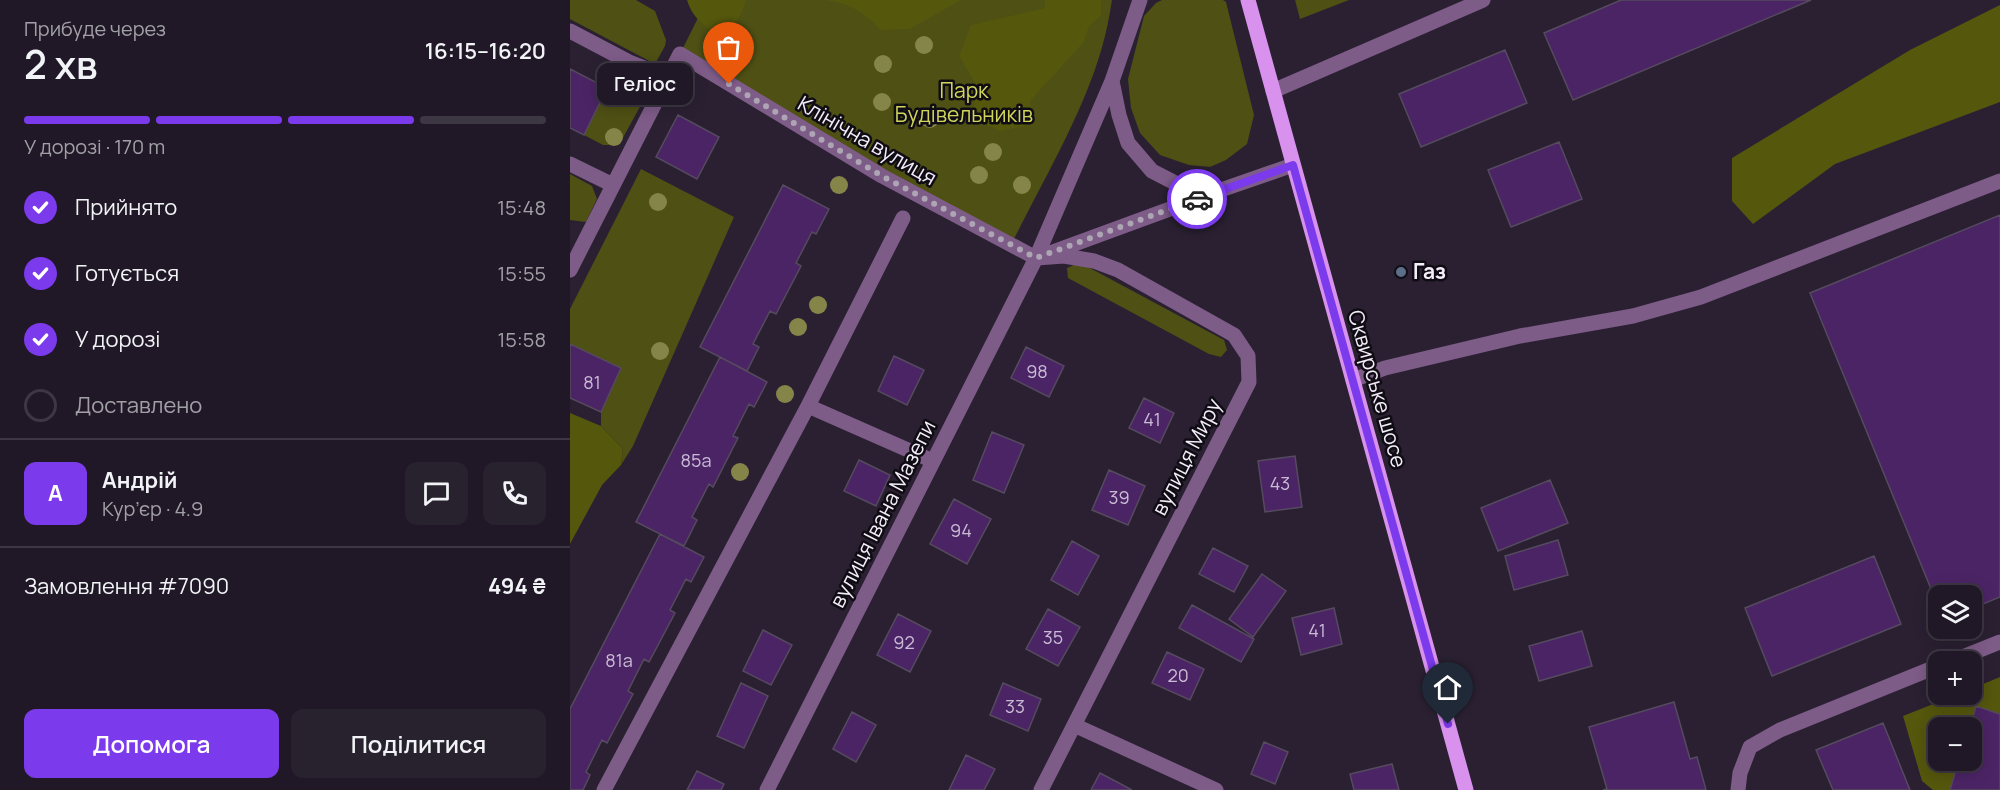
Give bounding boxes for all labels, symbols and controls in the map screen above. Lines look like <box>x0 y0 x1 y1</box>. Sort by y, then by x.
text: Прибуде через <box>24 15 166 42</box>
pin <box>703 22 754 84</box>
icon: bag <box>712 31 745 64</box>
text: 16:15–16:20 <box>425 36 546 66</box>
text: 2 хв <box>24 37 97 91</box>
callout: Геліос <box>597 63 693 105</box>
text: Геліос <box>614 70 676 97</box>
park label: Парк Будівельників <box>895 76 1033 128</box>
street label: Клінічна вулиця <box>793 89 942 191</box>
text: У дорозі · 170 m <box>24 133 165 160</box>
courier <box>1167 169 1227 229</box>
icon: car <box>1181 183 1214 216</box>
icon: check <box>24 191 57 224</box>
text: Прийнято <box>75 192 177 222</box>
text: 15:48 <box>497 194 546 221</box>
icon: check <box>24 257 57 290</box>
place label: Газ <box>1413 257 1446 285</box>
text: Готується <box>75 258 179 288</box>
text: 15:55 <box>498 260 546 287</box>
marker: Газ <box>1394 265 1408 279</box>
street label: Сквирське шосе <box>1342 307 1414 471</box>
icon: check <box>24 323 57 356</box>
text: У дорозі <box>75 324 161 354</box>
text: 15:58 <box>498 326 546 353</box>
house number: 98 <box>1026 359 1048 383</box>
house number: 81 <box>583 370 601 394</box>
text: Доставлено <box>75 390 202 420</box>
street label: вулиця Миру <box>1145 393 1228 520</box>
house number: 41 <box>1143 407 1161 431</box>
street label: вулиця Івана Мазепи <box>823 415 942 612</box>
house number: 85а <box>681 448 711 472</box>
button: chat <box>405 462 468 525</box>
button: phone <box>483 462 546 525</box>
text: Андрій <box>102 465 177 495</box>
house number: 43 <box>1270 471 1290 495</box>
text: А <box>48 478 63 508</box>
house number: 39 <box>1108 485 1130 509</box>
text: Кур’єр · 4.9 <box>102 495 203 522</box>
house number: 94 <box>950 518 972 542</box>
text: Замовлення #7090 <box>24 571 229 601</box>
text: 494 ₴ <box>488 571 546 601</box>
map controls <box>1928 585 1982 771</box>
button: layers <box>1928 585 1982 639</box>
house number: 41 <box>1308 618 1326 642</box>
house number: 35 <box>1043 625 1063 649</box>
house number: 92 <box>893 630 915 654</box>
house number: 81а <box>605 648 633 672</box>
button: + <box>1928 651 1982 705</box>
pin <box>1422 662 1473 724</box>
house number: 20 <box>1167 663 1189 687</box>
icon: home <box>1431 671 1464 704</box>
house number: 33 <box>1005 694 1025 718</box>
button: Допомога <box>24 709 279 778</box>
button: Поділитися <box>291 709 546 778</box>
button: − <box>1928 717 1982 771</box>

